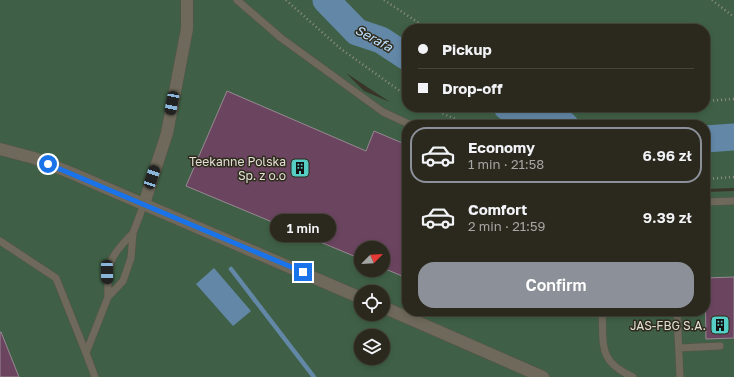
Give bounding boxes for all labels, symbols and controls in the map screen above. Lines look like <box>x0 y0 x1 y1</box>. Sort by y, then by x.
water label: Serafa <box>353 21 396 55</box>
text: Pickup <box>442 40 492 58</box>
text: Drop-off <box>442 79 502 97</box>
car <box>164 90 180 116</box>
icon: car <box>420 137 456 173</box>
text: Economy <box>468 138 535 156</box>
text: 6.96 zł <box>642 146 692 164</box>
place label: Teekanne Polska Sp. z o.o <box>189 154 286 183</box>
route start <box>39 155 57 173</box>
text: 1 min · 21:58 <box>468 156 544 172</box>
building icon: Teekanne Polska Sp. z o.o <box>289 157 311 179</box>
car <box>143 164 161 190</box>
icon: car <box>420 199 456 235</box>
text: Comfort <box>468 200 527 218</box>
text: 9.39 zł <box>643 208 692 226</box>
callout: 1 min <box>270 214 336 242</box>
text: 2 min · 21:59 <box>468 218 545 234</box>
text: 1 min <box>287 220 319 236</box>
north arrow <box>354 241 390 277</box>
map controls <box>354 241 390 365</box>
car <box>101 260 113 284</box>
button: Confirm <box>418 262 694 308</box>
route end <box>294 263 312 281</box>
button: locate <box>354 285 390 321</box>
building icon: JAS-FBG S.A. <box>709 314 731 336</box>
place label: JAS-FBG S.A. <box>630 318 706 333</box>
button: layers <box>354 329 390 365</box>

